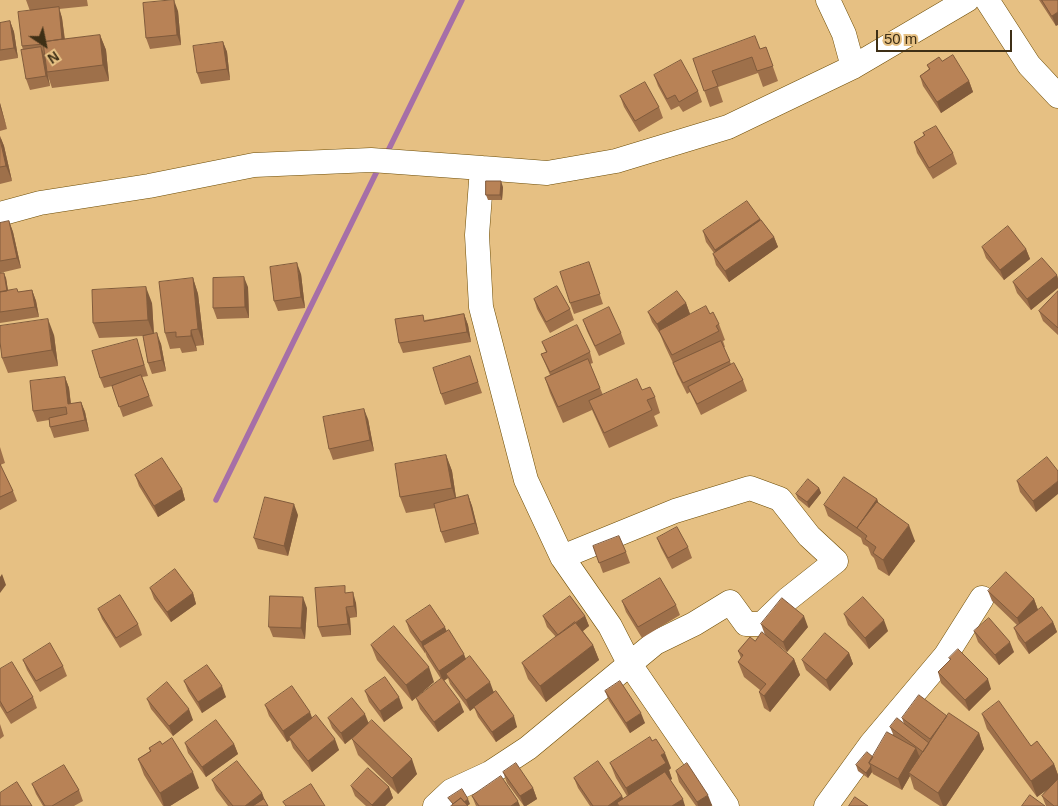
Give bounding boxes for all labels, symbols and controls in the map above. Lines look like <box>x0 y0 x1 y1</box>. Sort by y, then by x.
north arrow <box>20 20 70 70</box>
scale bar <box>878 20 1014 52</box>
text: 50 m <box>884 30 917 47</box>
text: N <box>45 48 62 67</box>

